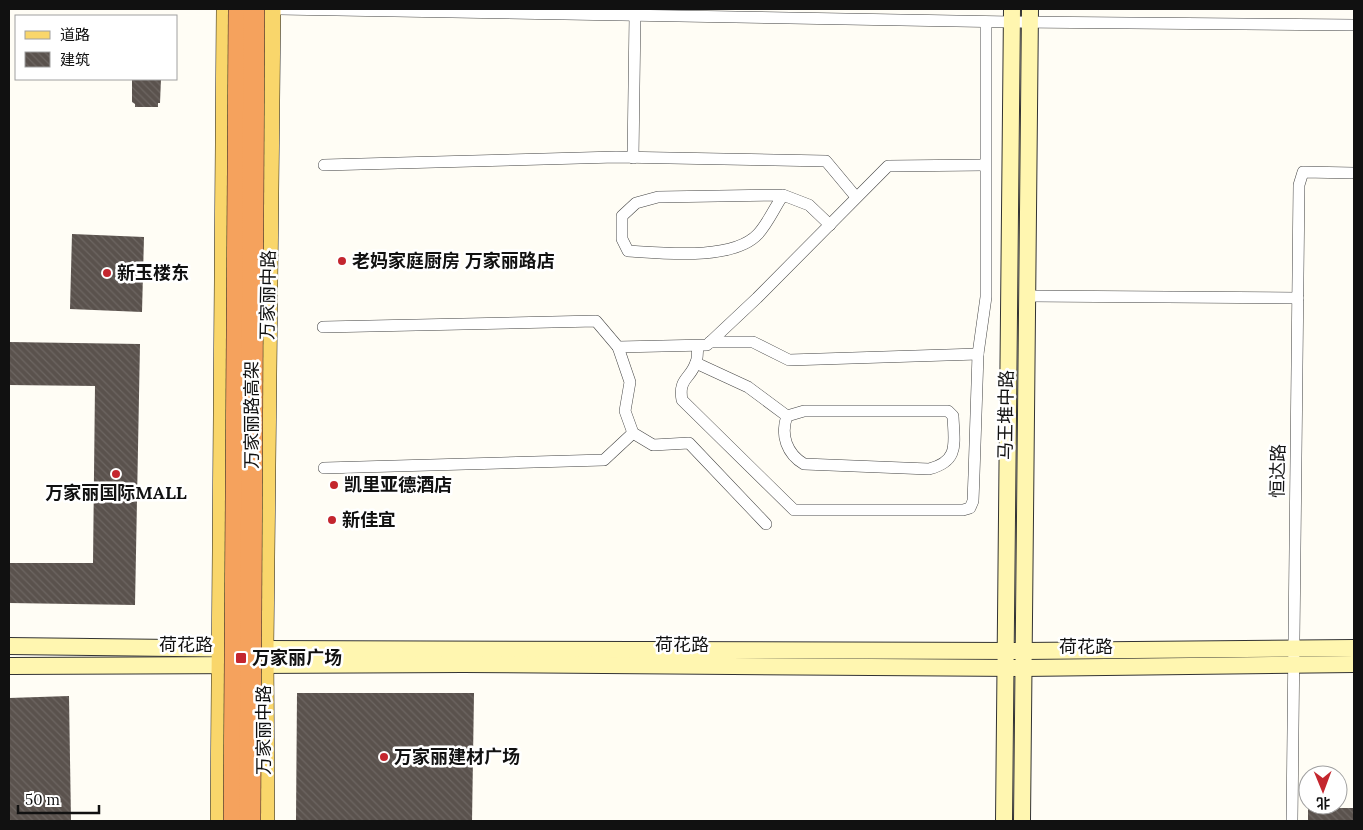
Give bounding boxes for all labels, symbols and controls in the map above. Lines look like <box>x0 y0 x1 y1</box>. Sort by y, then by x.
legend <box>15 15 178 80</box>
text: 道路 <box>60 25 90 44</box>
text: 建筑 <box>60 50 90 69</box>
place label: 老妈家庭厨房 万家丽路店 <box>352 249 555 272</box>
street label: 万家丽中路 <box>255 250 280 340</box>
marker: 老妈家庭厨房 万家丽路店 <box>336 255 348 267</box>
place label: 新玉楼东 <box>117 261 189 284</box>
marker: 新玉楼东 <box>101 267 113 279</box>
street label: 万家丽路高架 <box>240 361 263 469</box>
street label: 马王堆中路 <box>993 370 1018 460</box>
street label: 恒达路 <box>1266 444 1289 498</box>
marker: 万家丽国际MALL <box>110 468 122 480</box>
place label: 凯里亚德酒店 <box>344 473 452 496</box>
marker: 凯里亚德酒店 <box>328 479 340 491</box>
place label: 万家丽国际MALL <box>45 481 187 504</box>
place label: 新佳宜 <box>342 508 396 531</box>
marker: 新佳宜 <box>326 514 338 526</box>
street label: 荷花路 <box>159 633 213 656</box>
street label: 荷花路 <box>655 633 709 656</box>
street label: 荷花路 <box>1059 635 1113 658</box>
place label: 万家丽广场 <box>252 646 342 669</box>
marker: 万家丽广场 <box>234 651 248 665</box>
street label: 万家丽中路 <box>252 685 275 775</box>
place label: 万家丽建材广场 <box>394 745 520 768</box>
marker: 万家丽建材广场 <box>378 751 390 763</box>
north arrow <box>1298 765 1348 815</box>
scale bar <box>18 782 99 814</box>
text: 50 m <box>25 790 60 809</box>
text: 北 <box>1316 794 1330 812</box>

